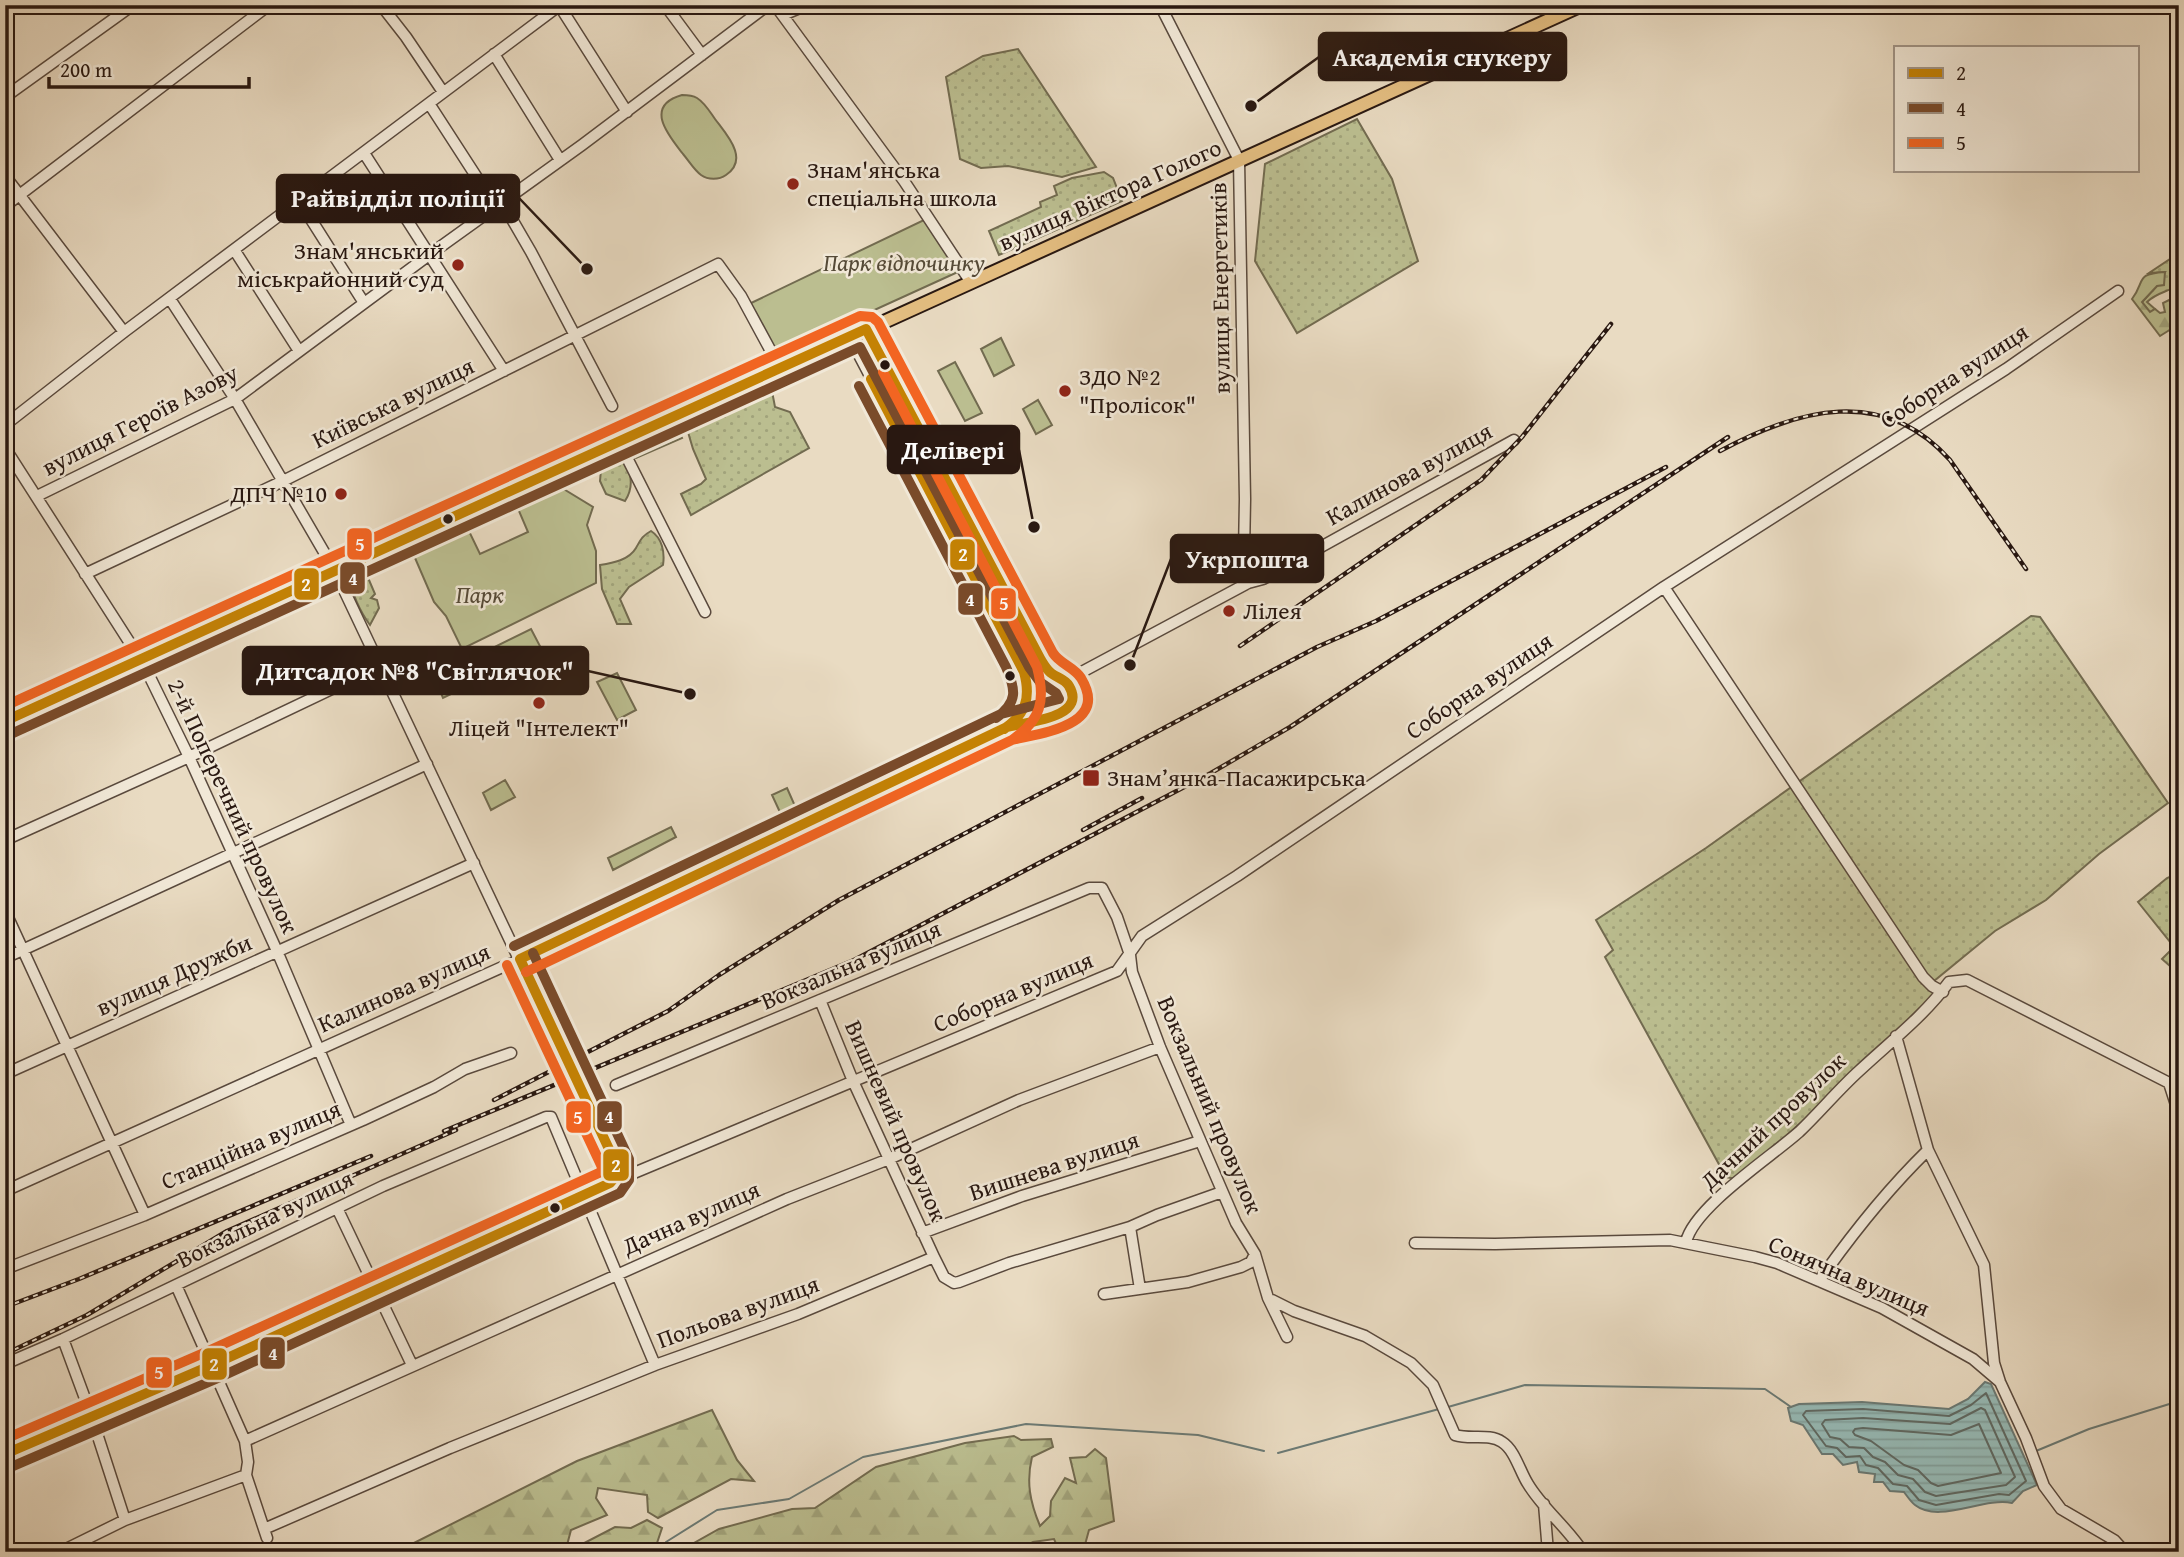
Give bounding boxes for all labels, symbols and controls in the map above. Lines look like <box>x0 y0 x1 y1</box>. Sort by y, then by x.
callout: Академія снукеру <box>1319 33 1566 80</box>
text: Академія снукеру <box>1333 37 1552 76</box>
scale bar <box>49 46 248 90</box>
legend <box>1894 46 2138 172</box>
text: 200 m <box>60 54 112 85</box>
text: 2 <box>1956 57 1966 88</box>
text: 4 <box>1956 93 1966 124</box>
text: 5 <box>1956 127 1966 158</box>
street label: вулиця Віктора Голого <box>993 130 1227 259</box>
place label: Знам'янська спеціальна школа <box>807 152 998 215</box>
callout: Райвідділ поліції <box>277 175 519 222</box>
marker: Знам'янська спеціальна школа <box>785 176 801 192</box>
text: Райвідділ поліції <box>291 178 506 217</box>
street label: вулиця Енергетиків <box>1200 182 1239 394</box>
place label: Знам'янський міськрайонний суд <box>237 233 444 296</box>
park label: Парк відпочинку <box>823 245 985 280</box>
marker: Знам'янський міськрайонний суд <box>450 257 466 273</box>
street label: Соборна вулиця <box>1873 314 2035 437</box>
street label: Київська вулиця <box>306 348 480 457</box>
street label: вулиця Героїв Азову <box>36 355 244 484</box>
unlabelled marker <box>878 358 892 372</box>
place label: ЗДО №2 "Пролісок" <box>1079 359 1196 422</box>
marker: ЗДО №2 "Пролісок" <box>1057 383 1073 399</box>
street label: Калинова вулиця <box>1319 413 1498 534</box>
callout: Делівері <box>888 426 1019 473</box>
text: Делівері <box>900 430 1005 469</box>
place label: ДПЧ №10 <box>229 476 327 511</box>
marker: ДПЧ №10 <box>333 486 349 502</box>
unlabelled marker <box>441 512 455 526</box>
line badge: 5 <box>346 527 373 561</box>
text: 5 <box>355 530 365 558</box>
callout: Укрпошта <box>1171 535 1323 582</box>
line badge: 2 <box>949 538 976 571</box>
text: Укрпошта <box>1185 539 1309 578</box>
text: 2 <box>958 540 968 568</box>
line badge: 4 <box>339 561 366 595</box>
text: 4 <box>348 564 358 592</box>
line badge: 2 <box>293 567 320 601</box>
text: 2 <box>301 570 311 598</box>
park label: Парк <box>456 577 504 612</box>
line badge: 4 <box>957 582 984 616</box>
text: 4 <box>965 585 975 613</box>
line badge: 5 <box>990 587 1017 620</box>
text: 5 <box>999 589 1009 617</box>
place label: Лілея <box>1243 593 1302 628</box>
marker: Лілея <box>1221 603 1237 619</box>
street label: Соборна вулиця <box>1398 623 1559 748</box>
callout: Дитсадок №8 "Світлячок" <box>243 647 588 694</box>
text: Дитсадок №8 "Світлячок" <box>255 651 574 690</box>
unlabelled marker <box>1003 669 1017 683</box>
street label: 2-й Поперечний провулок <box>159 673 308 939</box>
marker: Ліцей "Інтелект" <box>531 695 547 711</box>
place label: Ліцей "Інтелект" <box>449 710 629 745</box>
place label: Знам’янка-Пасажирська <box>1107 760 1366 795</box>
marker: Знам’янка-Пасажирська <box>1081 768 1101 788</box>
street label: Вокзальна вулиця <box>755 911 946 1018</box>
street label: вулиця Дружби <box>90 925 257 1025</box>
street label: Калинова вулиця <box>312 934 496 1041</box>
street label: Соборна вулиця <box>927 942 1098 1041</box>
street label: Вокзальний провулок <box>1149 991 1272 1219</box>
street label: Вишневий провулок <box>836 1014 957 1228</box>
street label: Дачний провулок <box>1691 1043 1854 1198</box>
street label: Станційна вулиця <box>155 1091 346 1198</box>
line badge: 5 <box>565 1100 592 1134</box>
line badge: 4 <box>596 1100 623 1133</box>
text: 4 <box>604 1102 614 1130</box>
text: 5 <box>573 1103 583 1131</box>
street label: Вишнева вулиця <box>964 1122 1143 1209</box>
line badge: 2 <box>602 1148 630 1182</box>
text: 2 <box>611 1151 621 1179</box>
street label: Вокзальна вулиця <box>171 1161 359 1277</box>
street label: Дачна вулиця <box>615 1172 765 1264</box>
unlabelled marker <box>548 1201 562 1215</box>
street label: Сонячна вулиця <box>1763 1226 1935 1325</box>
street label: Польова вулиця <box>652 1266 824 1357</box>
line badge: 4 <box>259 1336 286 1370</box>
text: 4 <box>268 1339 278 1367</box>
line badge: 2 <box>201 1347 228 1381</box>
text: 2 <box>209 1350 219 1378</box>
line badge: 5 <box>145 1356 173 1389</box>
text: 5 <box>154 1358 164 1386</box>

